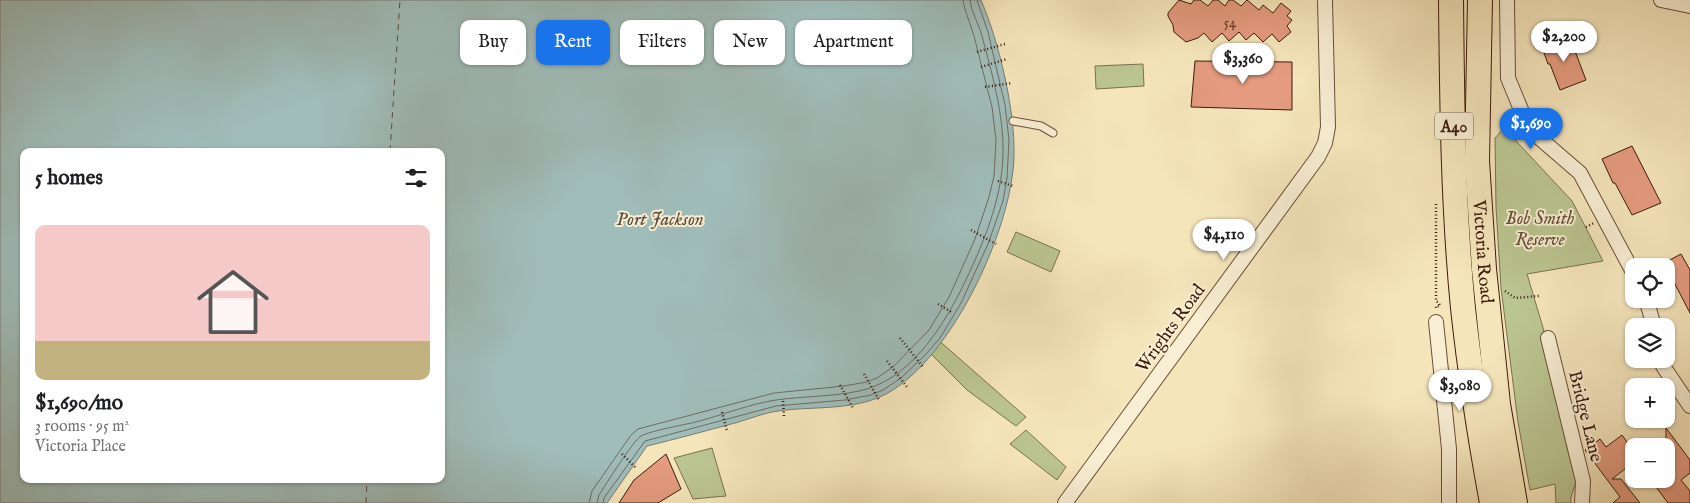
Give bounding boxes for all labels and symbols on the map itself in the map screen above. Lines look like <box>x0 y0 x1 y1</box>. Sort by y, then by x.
house number: 54 <box>1224 13 1237 32</box>
pin: $2,200 <box>1523 20 1605 63</box>
pin: $3,360 <box>1202 42 1284 85</box>
pin: $1,690 <box>1490 108 1572 150</box>
road number: A40 <box>1435 112 1473 140</box>
street label: Victoria Road <box>1466 198 1498 305</box>
water label: Port Jackson <box>616 208 704 232</box>
park label: Bob Smith Reserve <box>1506 208 1575 252</box>
pin: $4,110 <box>1183 218 1265 261</box>
street label: Wrights Road <box>1131 280 1211 378</box>
street label: Bridge Lane <box>1562 368 1607 464</box>
pin: $3,080 <box>1419 370 1501 412</box>

